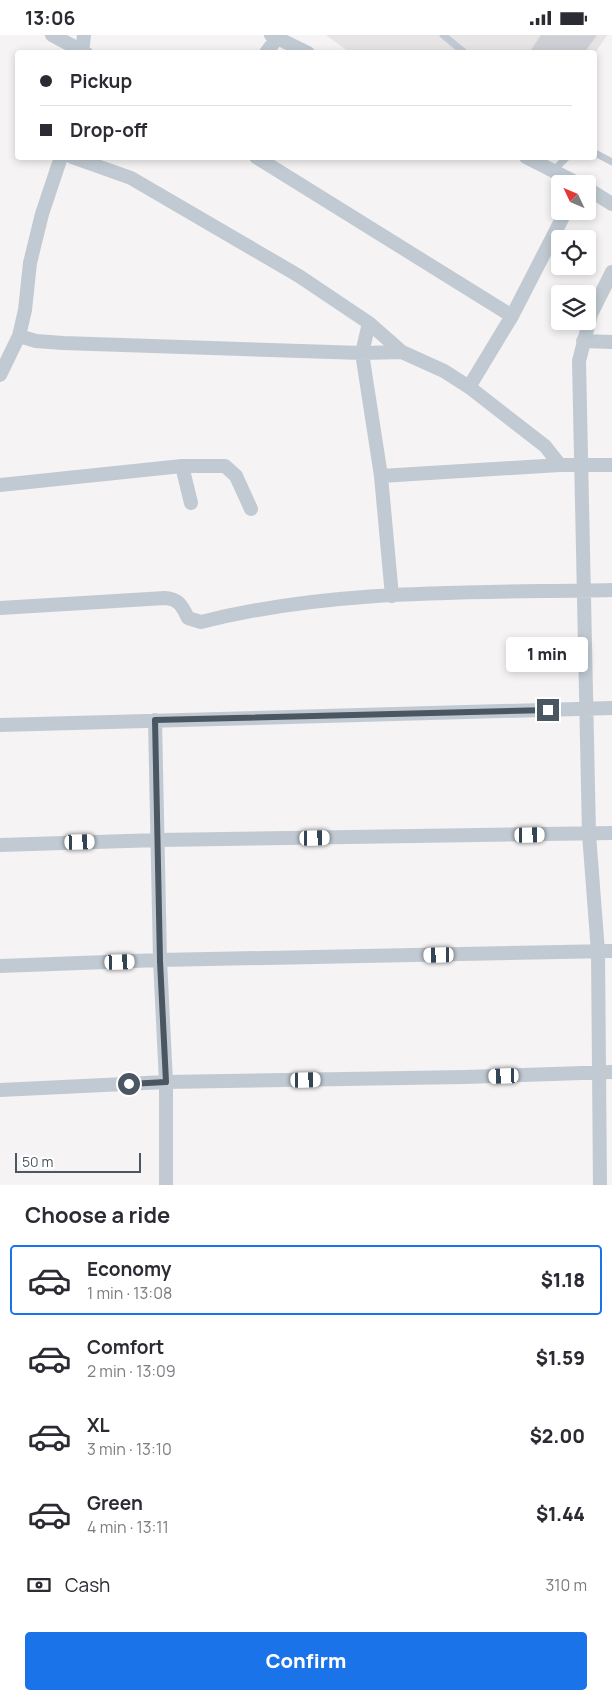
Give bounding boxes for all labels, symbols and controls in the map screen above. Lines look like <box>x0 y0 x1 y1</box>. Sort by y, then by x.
text: 13:06 <box>25 5 75 31</box>
text: Pickup <box>70 68 132 94</box>
text: Drop-off <box>70 117 147 143</box>
north arrow <box>551 175 596 220</box>
map controls <box>551 175 596 330</box>
button: locate <box>551 230 596 275</box>
button: layers <box>551 285 596 330</box>
callout: 1 min <box>507 637 589 673</box>
text: 1 min <box>527 643 567 665</box>
route end <box>537 699 559 721</box>
car <box>514 827 545 843</box>
car <box>299 830 330 846</box>
car <box>64 834 95 850</box>
car <box>423 947 454 963</box>
car <box>104 954 135 970</box>
car <box>488 1068 519 1084</box>
car <box>290 1072 321 1088</box>
route start <box>118 1073 140 1095</box>
scale bar <box>15 1150 141 1173</box>
text: 50 m <box>22 1152 53 1171</box>
text: Choose a ride <box>25 1200 170 1230</box>
text: Economy <box>87 1256 171 1282</box>
icon: car <box>27 1258 72 1303</box>
text: $1.18 <box>541 1267 585 1293</box>
text: 1 min · 13:08 <box>87 1282 172 1304</box>
text: Comfort <box>87 1334 164 1360</box>
icon: car <box>27 1336 72 1381</box>
text: $1.59 <box>536 1345 585 1371</box>
text: 2 min · 13:09 <box>87 1360 176 1382</box>
text: XL <box>87 1412 110 1438</box>
icon: car <box>27 1414 72 1459</box>
text: $2.00 <box>530 1423 585 1449</box>
text: 3 min · 13:10 <box>87 1438 172 1460</box>
text: Green <box>87 1490 143 1516</box>
icon: car <box>27 1492 72 1537</box>
text: $1.44 <box>536 1501 585 1527</box>
text: 4 min · 13:11 <box>87 1516 169 1538</box>
icon: cash <box>25 1571 53 1599</box>
text: Cash <box>65 1572 110 1598</box>
text: 310 m <box>545 1574 587 1596</box>
button: Confirm <box>25 1632 587 1690</box>

